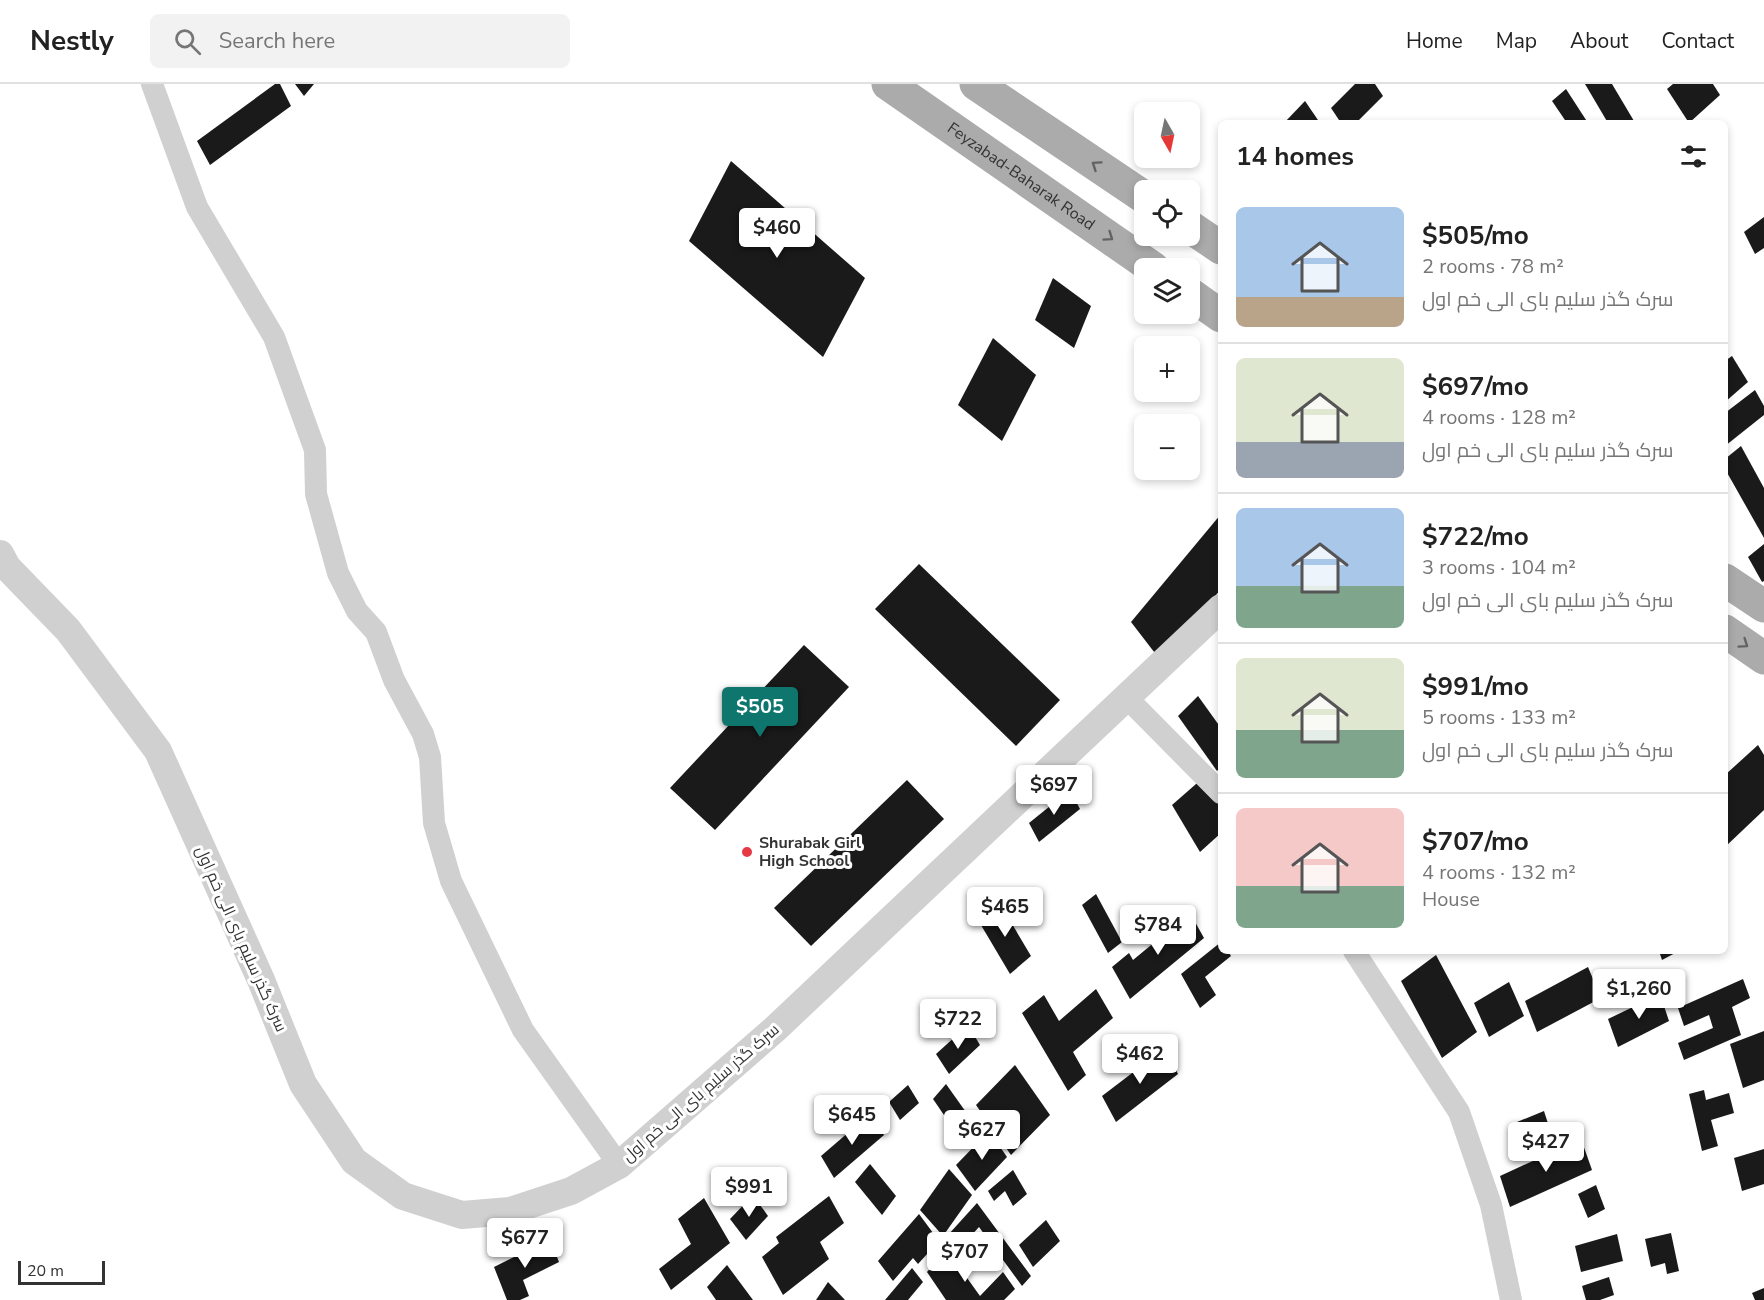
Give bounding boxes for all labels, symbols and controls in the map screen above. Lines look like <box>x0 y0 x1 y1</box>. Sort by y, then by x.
search box <box>150 14 570 68</box>
text: Nestly <box>30 22 114 60</box>
icon: search <box>171 25 204 58</box>
text: Search here <box>219 26 335 56</box>
text: Home <box>1406 27 1463 55</box>
text: Map <box>1496 27 1537 55</box>
text: About <box>1570 27 1628 55</box>
text: Contact <box>1661 27 1734 55</box>
north arrow <box>1134 102 1200 168</box>
map controls <box>1134 102 1200 480</box>
street label: Feyzabad-Baharak Road <box>943 117 1099 235</box>
text: 14 homes <box>1236 139 1354 174</box>
icon: filters <box>1677 140 1710 173</box>
one-way arrow <box>1092 160 1102 172</box>
button: locate <box>1134 180 1200 246</box>
pin: $460 <box>741 208 813 259</box>
text: $460 <box>753 214 801 241</box>
text: $505/mo <box>1422 218 1529 253</box>
one-way arrow <box>1102 230 1113 241</box>
icon: home <box>1284 231 1356 303</box>
text: 2 rooms · 78 m² <box>1422 253 1564 280</box>
button: layers <box>1134 258 1200 324</box>
text: سرک گذر سلیم بای الی خم اول <box>1422 286 1674 313</box>
button: + <box>1134 336 1200 402</box>
text: $697/mo <box>1422 369 1529 404</box>
icon: home <box>1284 382 1356 454</box>
text: 4 rooms · 128 m² <box>1422 404 1576 431</box>
button: − <box>1134 414 1200 480</box>
text: سرک گذر سلیم بای الی خم اول <box>1422 437 1674 464</box>
text: $722/mo <box>1422 519 1529 554</box>
icon: home <box>1284 532 1356 604</box>
text: 3 rooms · 104 m² <box>1422 554 1576 581</box>
text: سرک گذر سلیم بای الی خم اول <box>1422 587 1674 614</box>
one-way arrow <box>1738 637 1749 648</box>
text: $991/mo <box>1422 669 1529 704</box>
icon: home <box>1284 682 1356 754</box>
pin: $505 <box>724 687 796 738</box>
text: $505 <box>736 693 784 720</box>
text: 5 rooms · 133 m² <box>1422 704 1576 731</box>
text: سرک گذر سلیم بای الی خم اول <box>1422 737 1674 764</box>
pin: $697 <box>1018 765 1090 816</box>
text: $697 <box>1030 771 1078 798</box>
text: $707/mo <box>1422 824 1529 859</box>
place label: Shurabak Girl High School <box>759 832 861 872</box>
icon: home <box>1284 832 1356 904</box>
street label: سرک گذر سلیم بای الی خم اول <box>190 843 292 1035</box>
marker: Shurabak Girl High School <box>740 845 754 859</box>
text: 4 rooms · 132 m² <box>1422 859 1576 886</box>
text: House <box>1422 886 1480 913</box>
pin: $465 <box>969 887 1041 938</box>
text: $465 <box>981 893 1029 920</box>
pin: $784 <box>1122 905 1194 956</box>
text: $784 <box>1134 911 1182 938</box>
pin: $1,260 <box>1590 969 1688 1020</box>
text: $1,260 <box>1607 975 1671 1002</box>
pin: $722 <box>922 999 994 1050</box>
text: $722 <box>934 1005 982 1032</box>
street label: سرک گذر سلیم بای الی خم اول <box>618 1019 784 1167</box>
pin: $462 <box>1104 1034 1176 1085</box>
text: $462 <box>1116 1040 1164 1067</box>
pin: $645 <box>816 1095 888 1146</box>
text: $645 <box>828 1101 876 1128</box>
pin: $627 <box>946 1110 1018 1161</box>
text: $627 <box>958 1116 1006 1143</box>
pin: $427 <box>1510 1122 1582 1173</box>
text: $427 <box>1522 1128 1570 1155</box>
pin: $991 <box>713 1167 785 1218</box>
text: $991 <box>725 1173 773 1200</box>
pin: $677 <box>489 1218 561 1269</box>
text: $677 <box>501 1224 549 1251</box>
pin: $707 <box>929 1232 1001 1283</box>
text: $707 <box>941 1238 989 1265</box>
scale bar <box>18 1258 105 1286</box>
text: 20 m <box>27 1260 64 1282</box>

